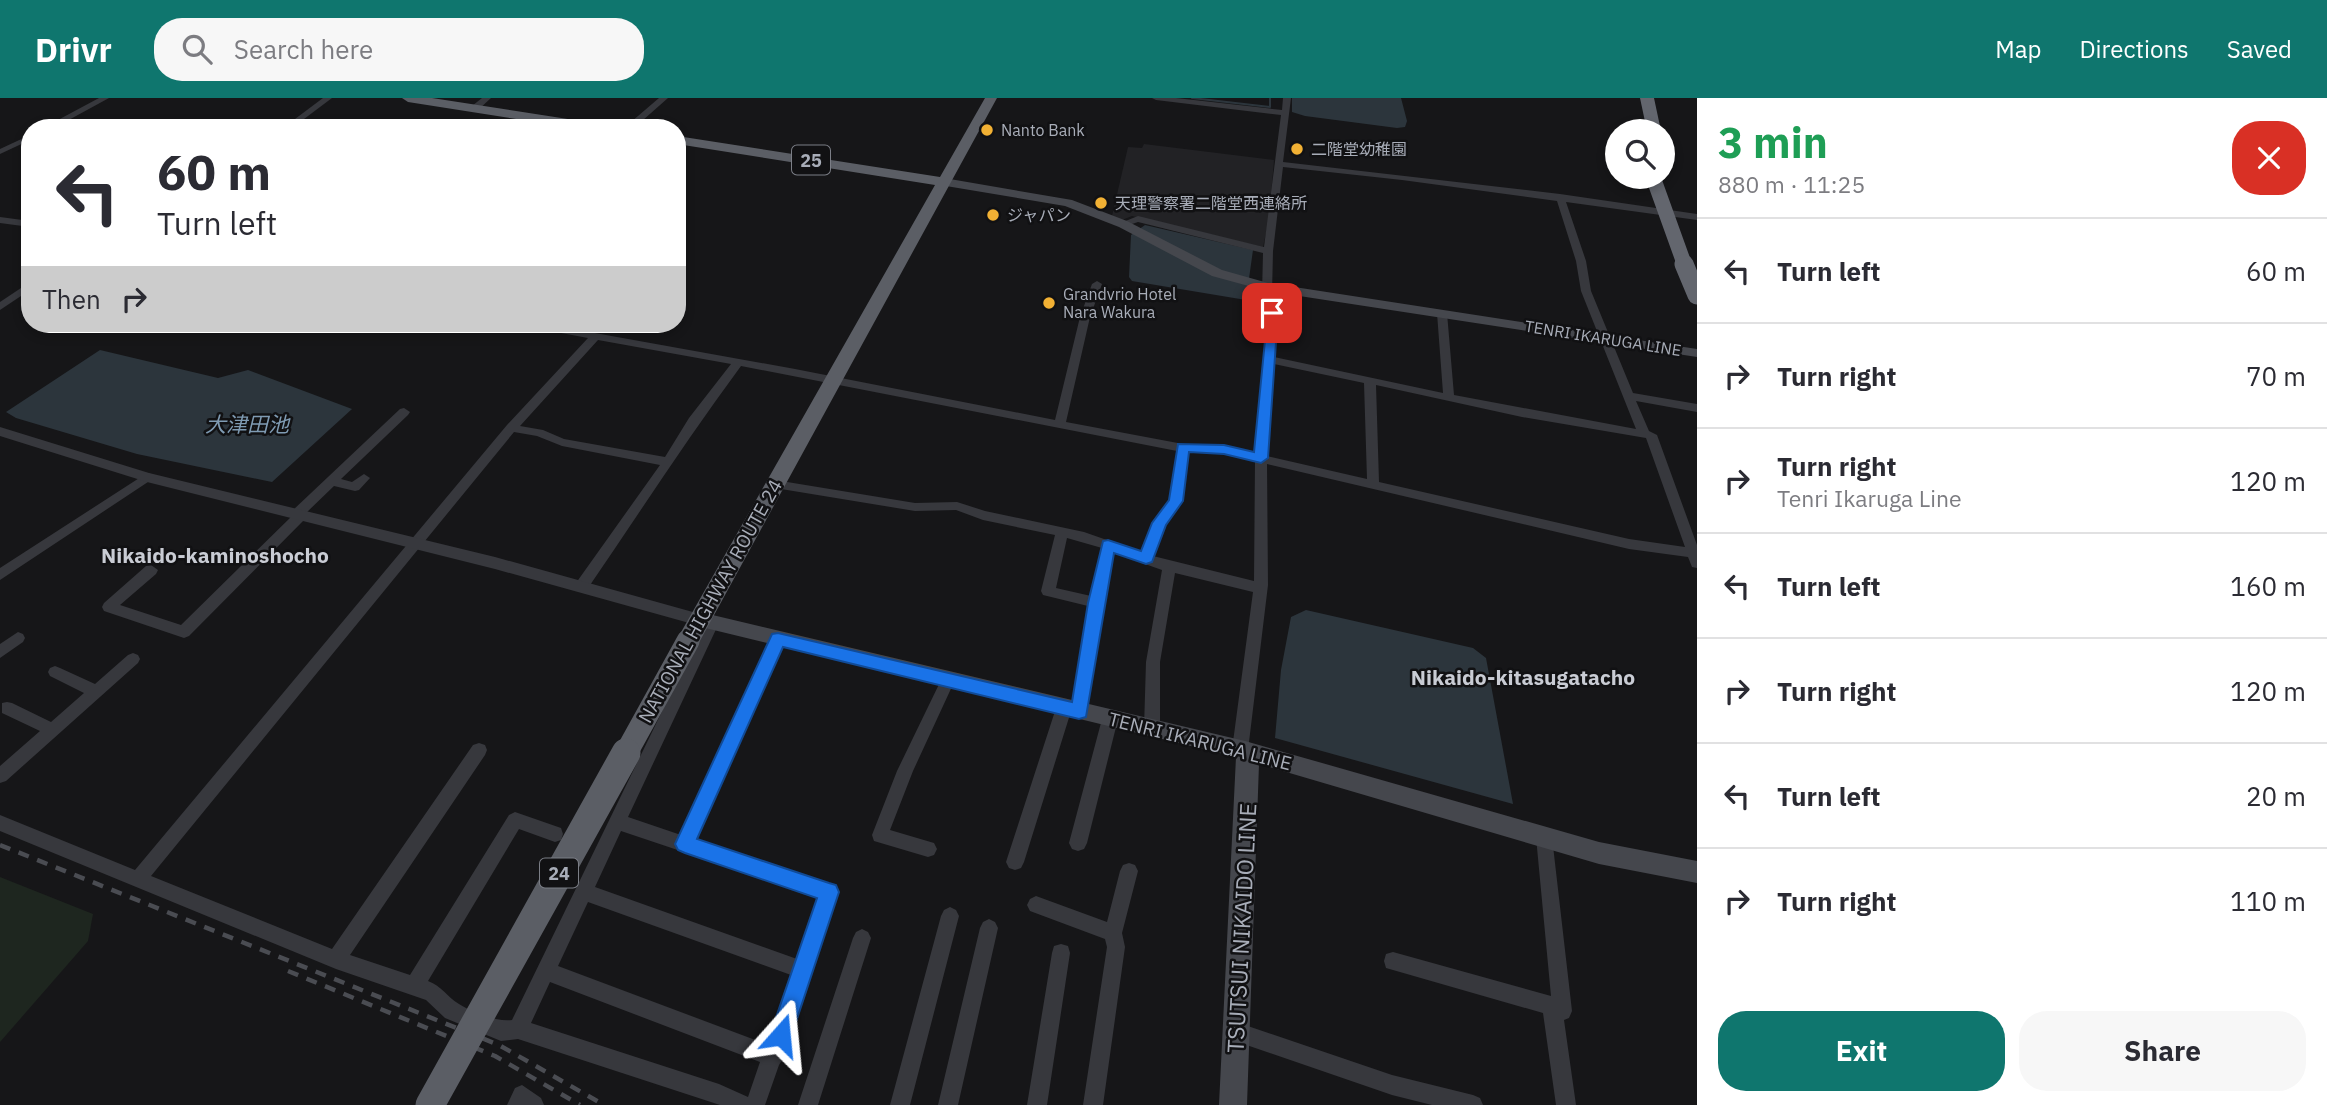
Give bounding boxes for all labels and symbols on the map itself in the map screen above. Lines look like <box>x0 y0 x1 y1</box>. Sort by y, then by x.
place label: Nanto Bank <box>1001 120 1085 140</box>
marker: Nanto Bank <box>979 122 995 138</box>
place label: 二階堂幼稚園 <box>1311 139 1407 159</box>
marker: 二階堂幼稚園 <box>1289 141 1305 157</box>
road number: 25 <box>792 146 830 174</box>
place label: 天理警察署二階堂西連絡所 <box>1115 193 1307 213</box>
marker: 天理警察署二階堂西連絡所 <box>1093 195 1109 211</box>
place label: ジャパン <box>1007 205 1071 225</box>
marker: ジャパン <box>985 207 1001 223</box>
pin <box>1242 283 1302 343</box>
place label: Grandvrio Hotel Nara Wakura <box>1063 284 1176 322</box>
marker: Grandvrio Hotel Nara Wakura <box>1041 295 1057 311</box>
street label: TENRI IKARUGA LINE <box>1523 316 1683 360</box>
water label: 大津田池 <box>205 410 291 438</box>
street label: NATIONAL HIGHWAY ROUTE 24 <box>633 475 787 727</box>
district label: Nikaido-kaminoshocho <box>101 541 329 569</box>
district label: Nikaido-kitasugatacho <box>1411 663 1635 691</box>
street label: TENRI IKARUGA LINE <box>1106 707 1294 775</box>
street label: TSUTSUI NIKAIDO LINE <box>1219 802 1263 1054</box>
road number: 24 <box>540 858 578 888</box>
position arrow <box>744 998 818 1072</box>

